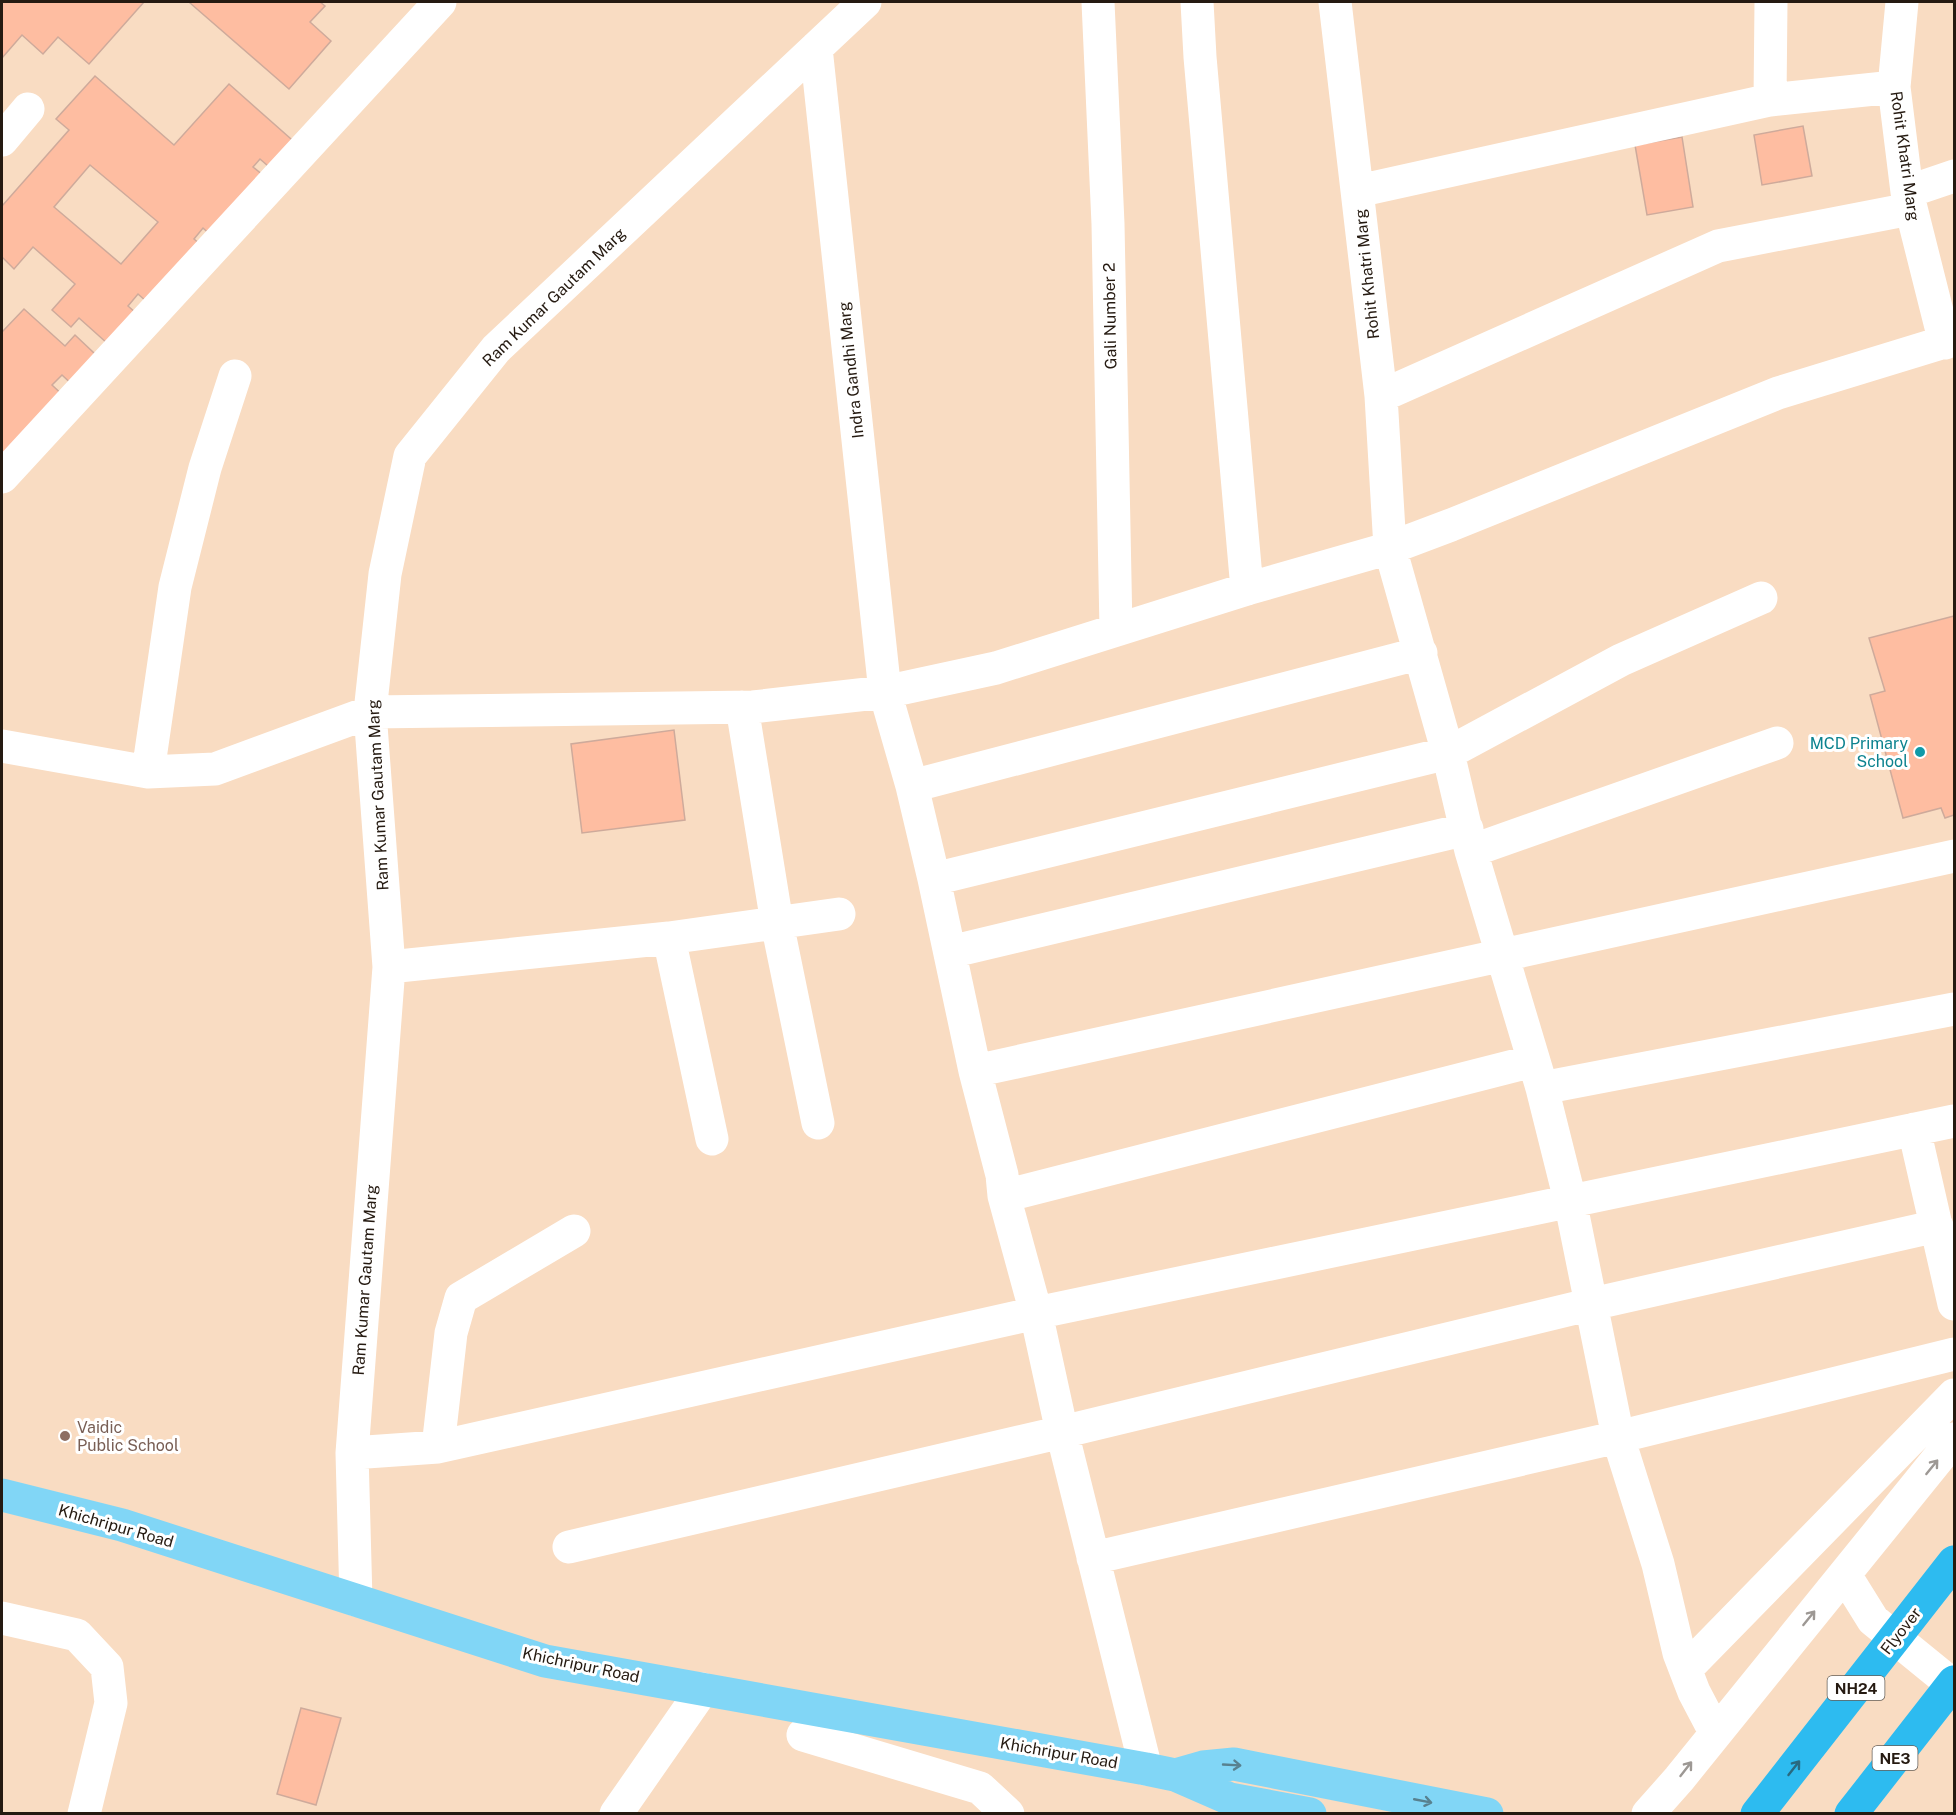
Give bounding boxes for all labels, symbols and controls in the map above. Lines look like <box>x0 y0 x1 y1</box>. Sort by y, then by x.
street label: Rohit Khatri Marg <box>1886 90 1924 222</box>
street label: Rohit Khatri Marg <box>1351 208 1383 340</box>
street label: Ram Kumar Gautam Marg <box>479 224 629 370</box>
street label: Gali Number 2 <box>1100 262 1120 370</box>
street label: Indra Gandhi Marg <box>834 301 868 439</box>
street label: Ram Kumar Gautam Marg <box>364 699 392 891</box>
place label: MCD Primary School <box>1810 734 1908 771</box>
marker: MCD Primary School <box>1913 745 1927 759</box>
street label: Ram Kumar Gautam Marg <box>349 1184 381 1376</box>
place label: Vaidic Public School <box>77 1418 179 1455</box>
marker: Vaidic Public School <box>58 1429 72 1443</box>
one-way arrow <box>1925 1459 1938 1475</box>
street label: Khichripur Road <box>56 1500 176 1552</box>
street label: Flyover <box>1877 1604 1925 1658</box>
one-way arrow <box>1802 1611 1816 1626</box>
street label: Khichripur Road <box>521 1643 641 1687</box>
road number: NH24 <box>1828 1676 1884 1700</box>
street label: Khichripur Road <box>999 1733 1119 1773</box>
road number: NE3 <box>1872 1746 1918 1770</box>
one-way arrow <box>1221 1759 1241 1770</box>
one-way arrow <box>1787 1760 1800 1776</box>
one-way arrow <box>1680 1762 1693 1778</box>
one-way arrow <box>1413 1796 1432 1807</box>

